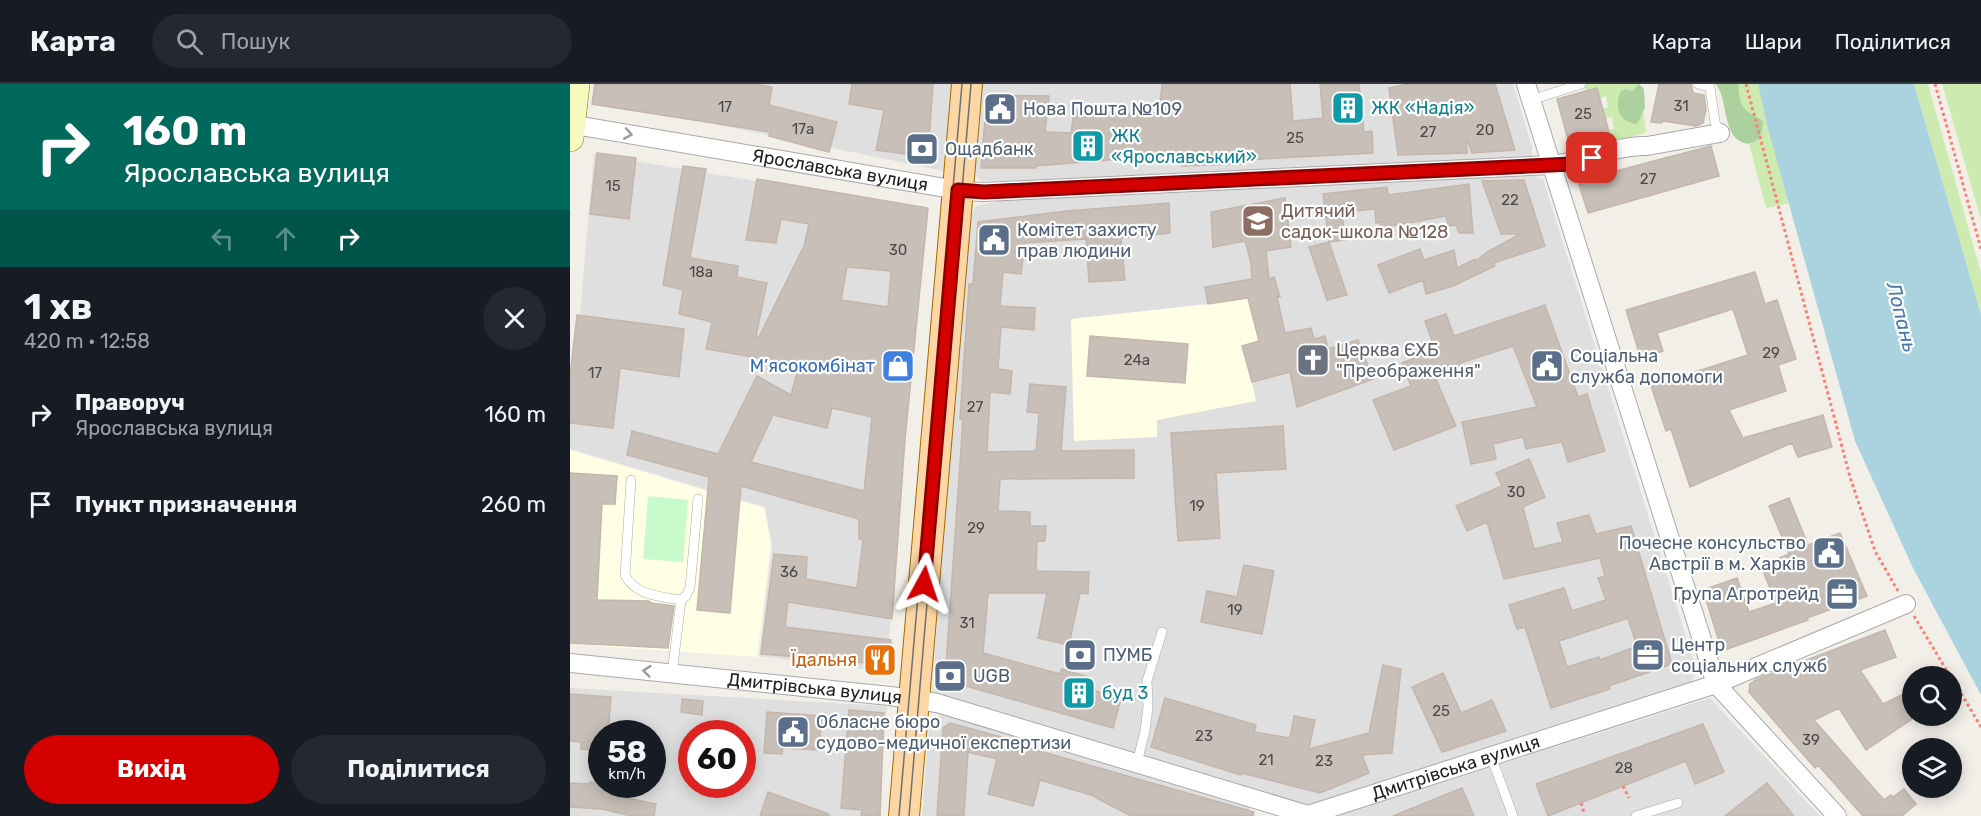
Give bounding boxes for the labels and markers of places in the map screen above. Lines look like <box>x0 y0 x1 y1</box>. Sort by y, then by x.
building icon: ЖК «Надія» <box>1330 90 1366 126</box>
public building icon: Нова Пошта №109 <box>982 91 1018 127</box>
place label: ЖК «Надія» <box>1371 97 1474 119</box>
place label: Нова Пошта №109 <box>1023 98 1182 120</box>
place label: ЖК «Ярославський» <box>1111 125 1257 168</box>
building icon: ЖК «Ярославський» <box>1070 128 1106 164</box>
bank icon: Ощадбанк <box>904 131 940 167</box>
pin <box>1566 132 1617 183</box>
place label: Ощадбанк <box>945 138 1034 160</box>
place label: Дитячий садок-школа №128 <box>1281 200 1449 243</box>
school or university icon: Дитячий садок-школа №128 <box>1240 203 1276 239</box>
place label: Комітет захисту прав людини <box>1017 219 1157 262</box>
public building icon: Комітет захисту прав людини <box>976 222 1012 258</box>
place label: Церква ЄХБ "Преображення" <box>1336 339 1481 382</box>
church icon: Церква ЄХБ "Преображення" <box>1295 342 1331 378</box>
place label: Соціальна служба допомоги <box>1570 345 1723 388</box>
shop icon: М’ясокомбінат <box>880 348 916 384</box>
public building icon: Соціальна служба допомоги <box>1529 348 1565 384</box>
place label: М’ясокомбінат <box>750 355 875 377</box>
place label: Почесне консульство Австрії в м. Харків <box>1619 532 1806 575</box>
public building icon: Почесне консульство Австрії в м. Харків <box>1811 535 1847 571</box>
office icon: Група Агротрейд <box>1824 576 1860 612</box>
place label: Група Агротрейд <box>1673 583 1819 605</box>
place label: Центр соціальних служб <box>1671 634 1827 677</box>
bank icon: ПУМБ <box>1062 637 1098 673</box>
office icon: Центр соціальних служб <box>1630 637 1666 673</box>
restaurant icon: Їдальня <box>862 642 898 678</box>
place label: ПУМБ <box>1103 644 1152 666</box>
place label: Їдальня <box>791 649 857 671</box>
bank icon: UGB <box>932 658 968 694</box>
place label: UGB <box>973 665 1010 687</box>
building icon: буд 3 <box>1061 675 1097 711</box>
place label: буд 3 <box>1102 682 1148 704</box>
place label: Обласне бюро судово-медичної експертизи <box>816 711 1071 754</box>
public building icon: Обласне бюро судово-медичної експертизи <box>775 714 811 750</box>

